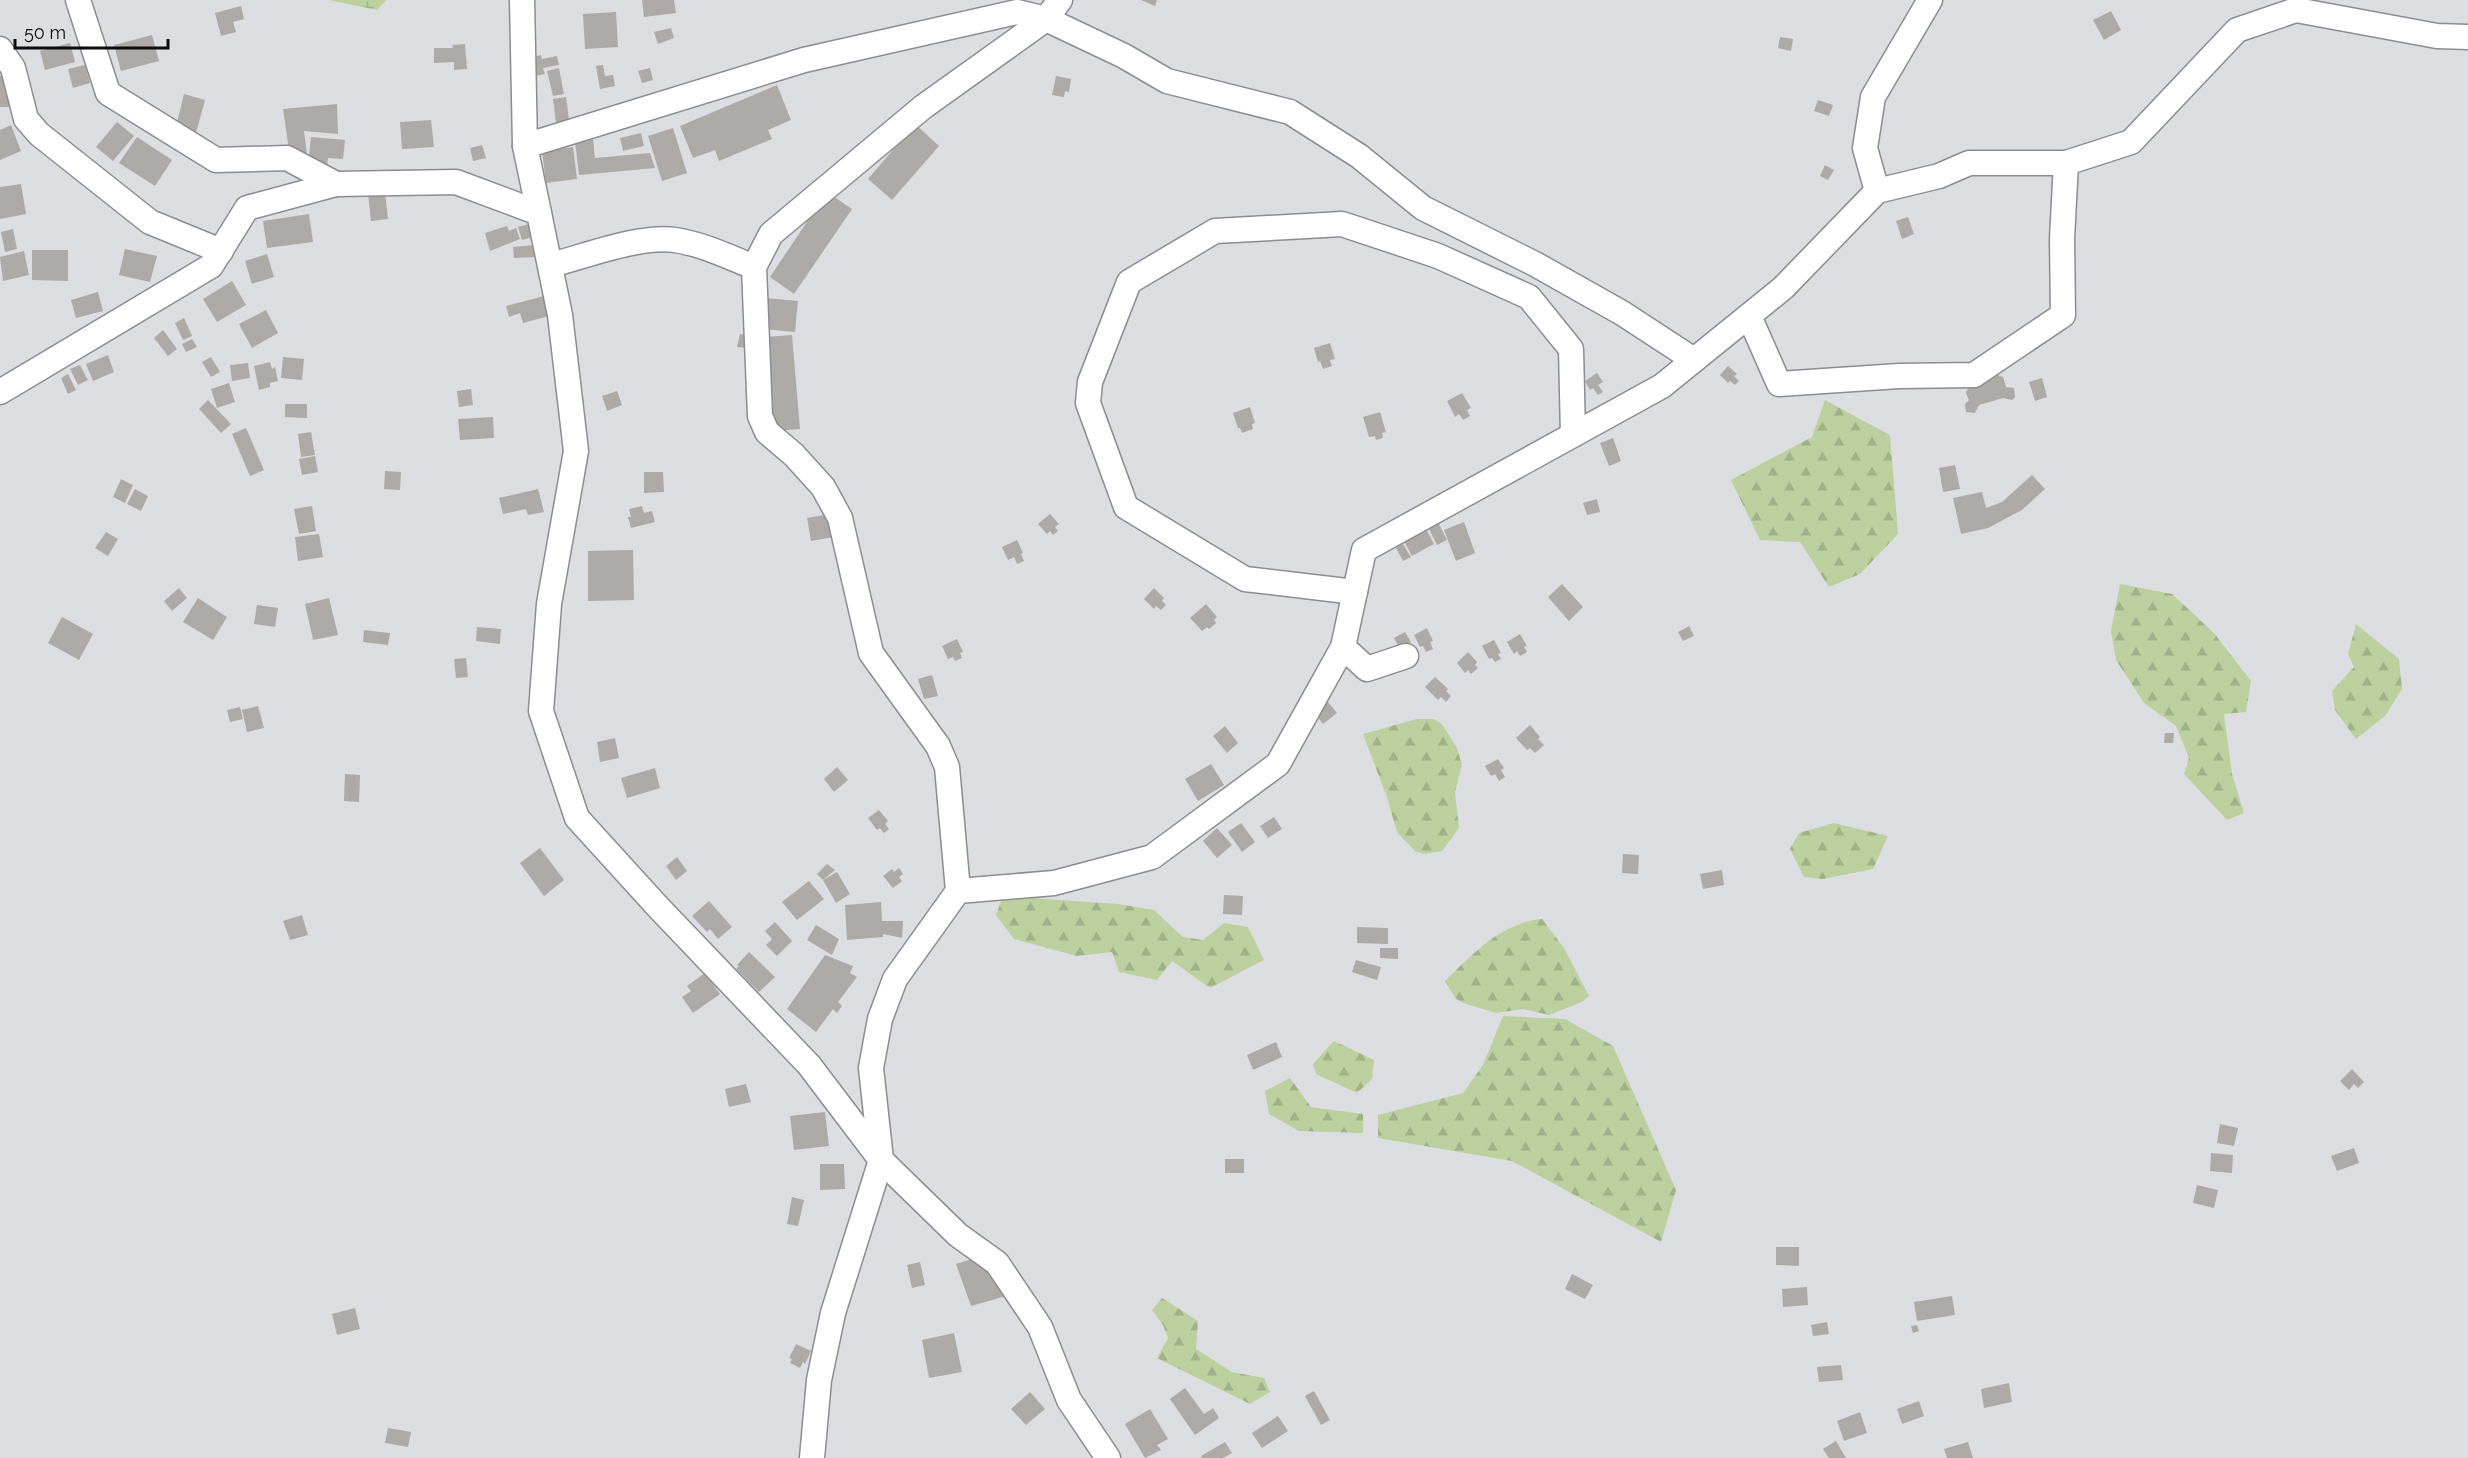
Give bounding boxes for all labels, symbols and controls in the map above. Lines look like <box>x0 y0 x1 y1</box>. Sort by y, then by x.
scale bar <box>15 12 168 50</box>
text: 50 m <box>24 22 66 43</box>

